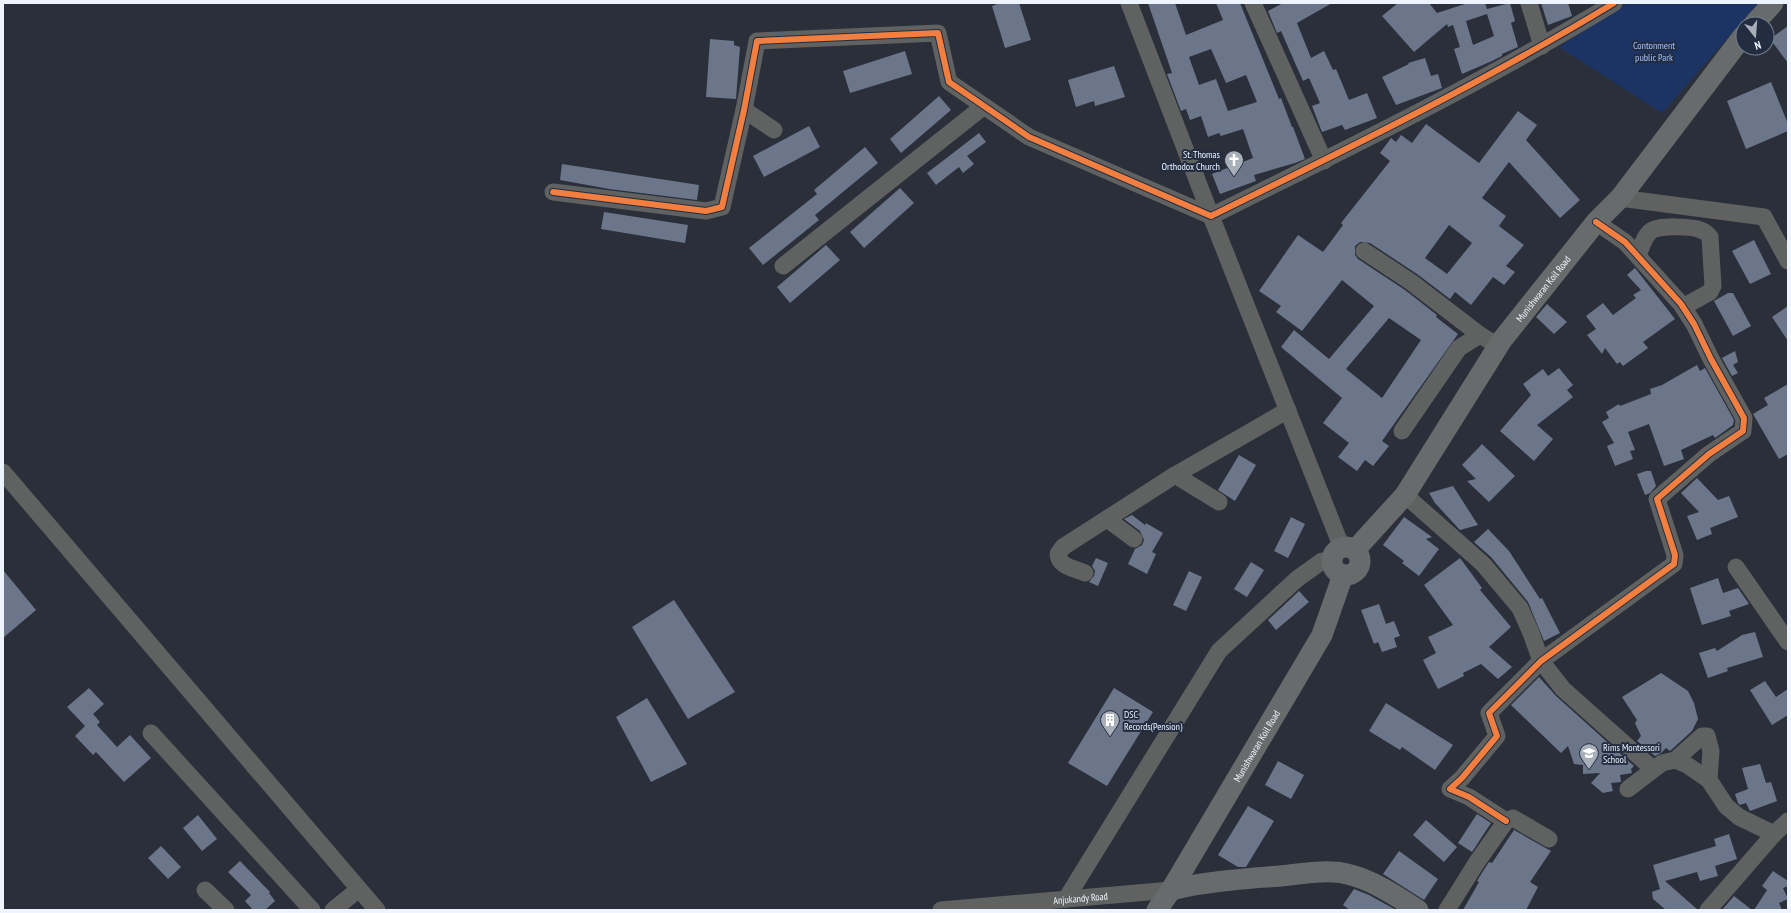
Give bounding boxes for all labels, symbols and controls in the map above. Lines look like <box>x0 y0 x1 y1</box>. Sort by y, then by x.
north arrow <box>1735 16 1775 56</box>
text: N <box>1753 38 1763 53</box>
park label: Contonment public Park <box>1633 39 1675 64</box>
place label: St. Thomas Orthodox Church <box>1162 148 1221 173</box>
church icon: St. Thomas Orthodox Church <box>1223 149 1245 177</box>
street label: Munishwaran Koil Road <box>1513 253 1574 325</box>
place label: DSC Records(Pension) <box>1124 708 1183 733</box>
street label: Munishwaran Koil Road <box>1231 708 1283 784</box>
building icon: DSC Records(Pension) <box>1099 709 1121 737</box>
place label: Rims Montessori School <box>1603 741 1660 766</box>
school or university icon: Rims Montessori School <box>1578 742 1600 770</box>
street label: Anjukandy Road <box>1053 890 1108 907</box>

